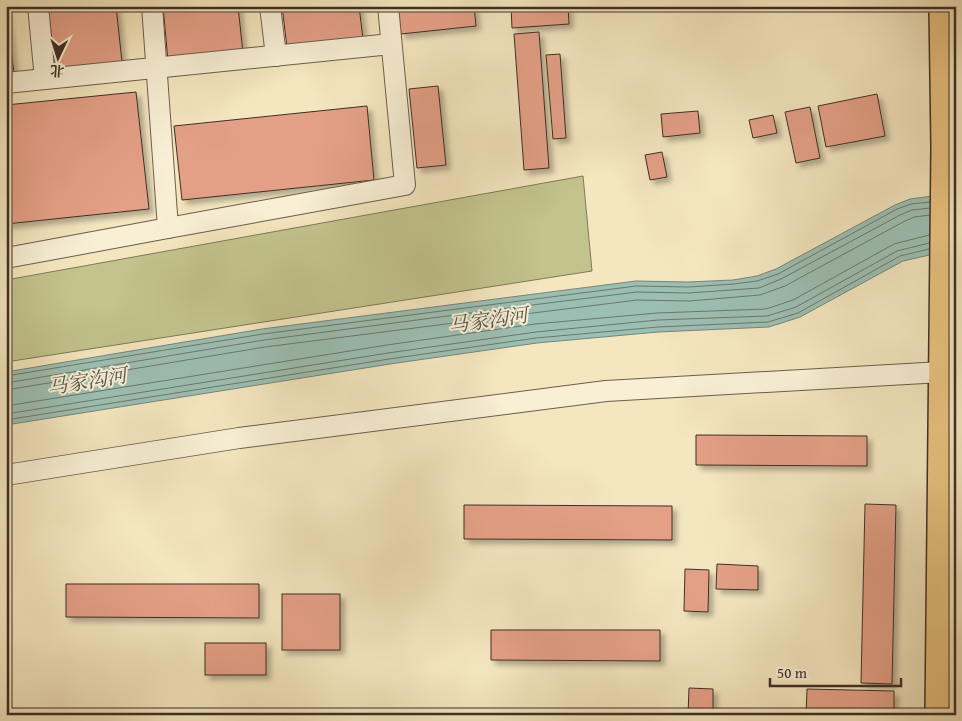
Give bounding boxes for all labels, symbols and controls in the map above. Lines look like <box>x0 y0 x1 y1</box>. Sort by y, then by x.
north arrow <box>32 32 82 82</box>
text: 北 <box>49 61 65 81</box>
water label: 马家沟河 <box>446 299 533 339</box>
water label: 马家沟河 <box>45 359 132 401</box>
scale bar <box>770 656 901 688</box>
text: 50 m <box>777 662 808 683</box>

